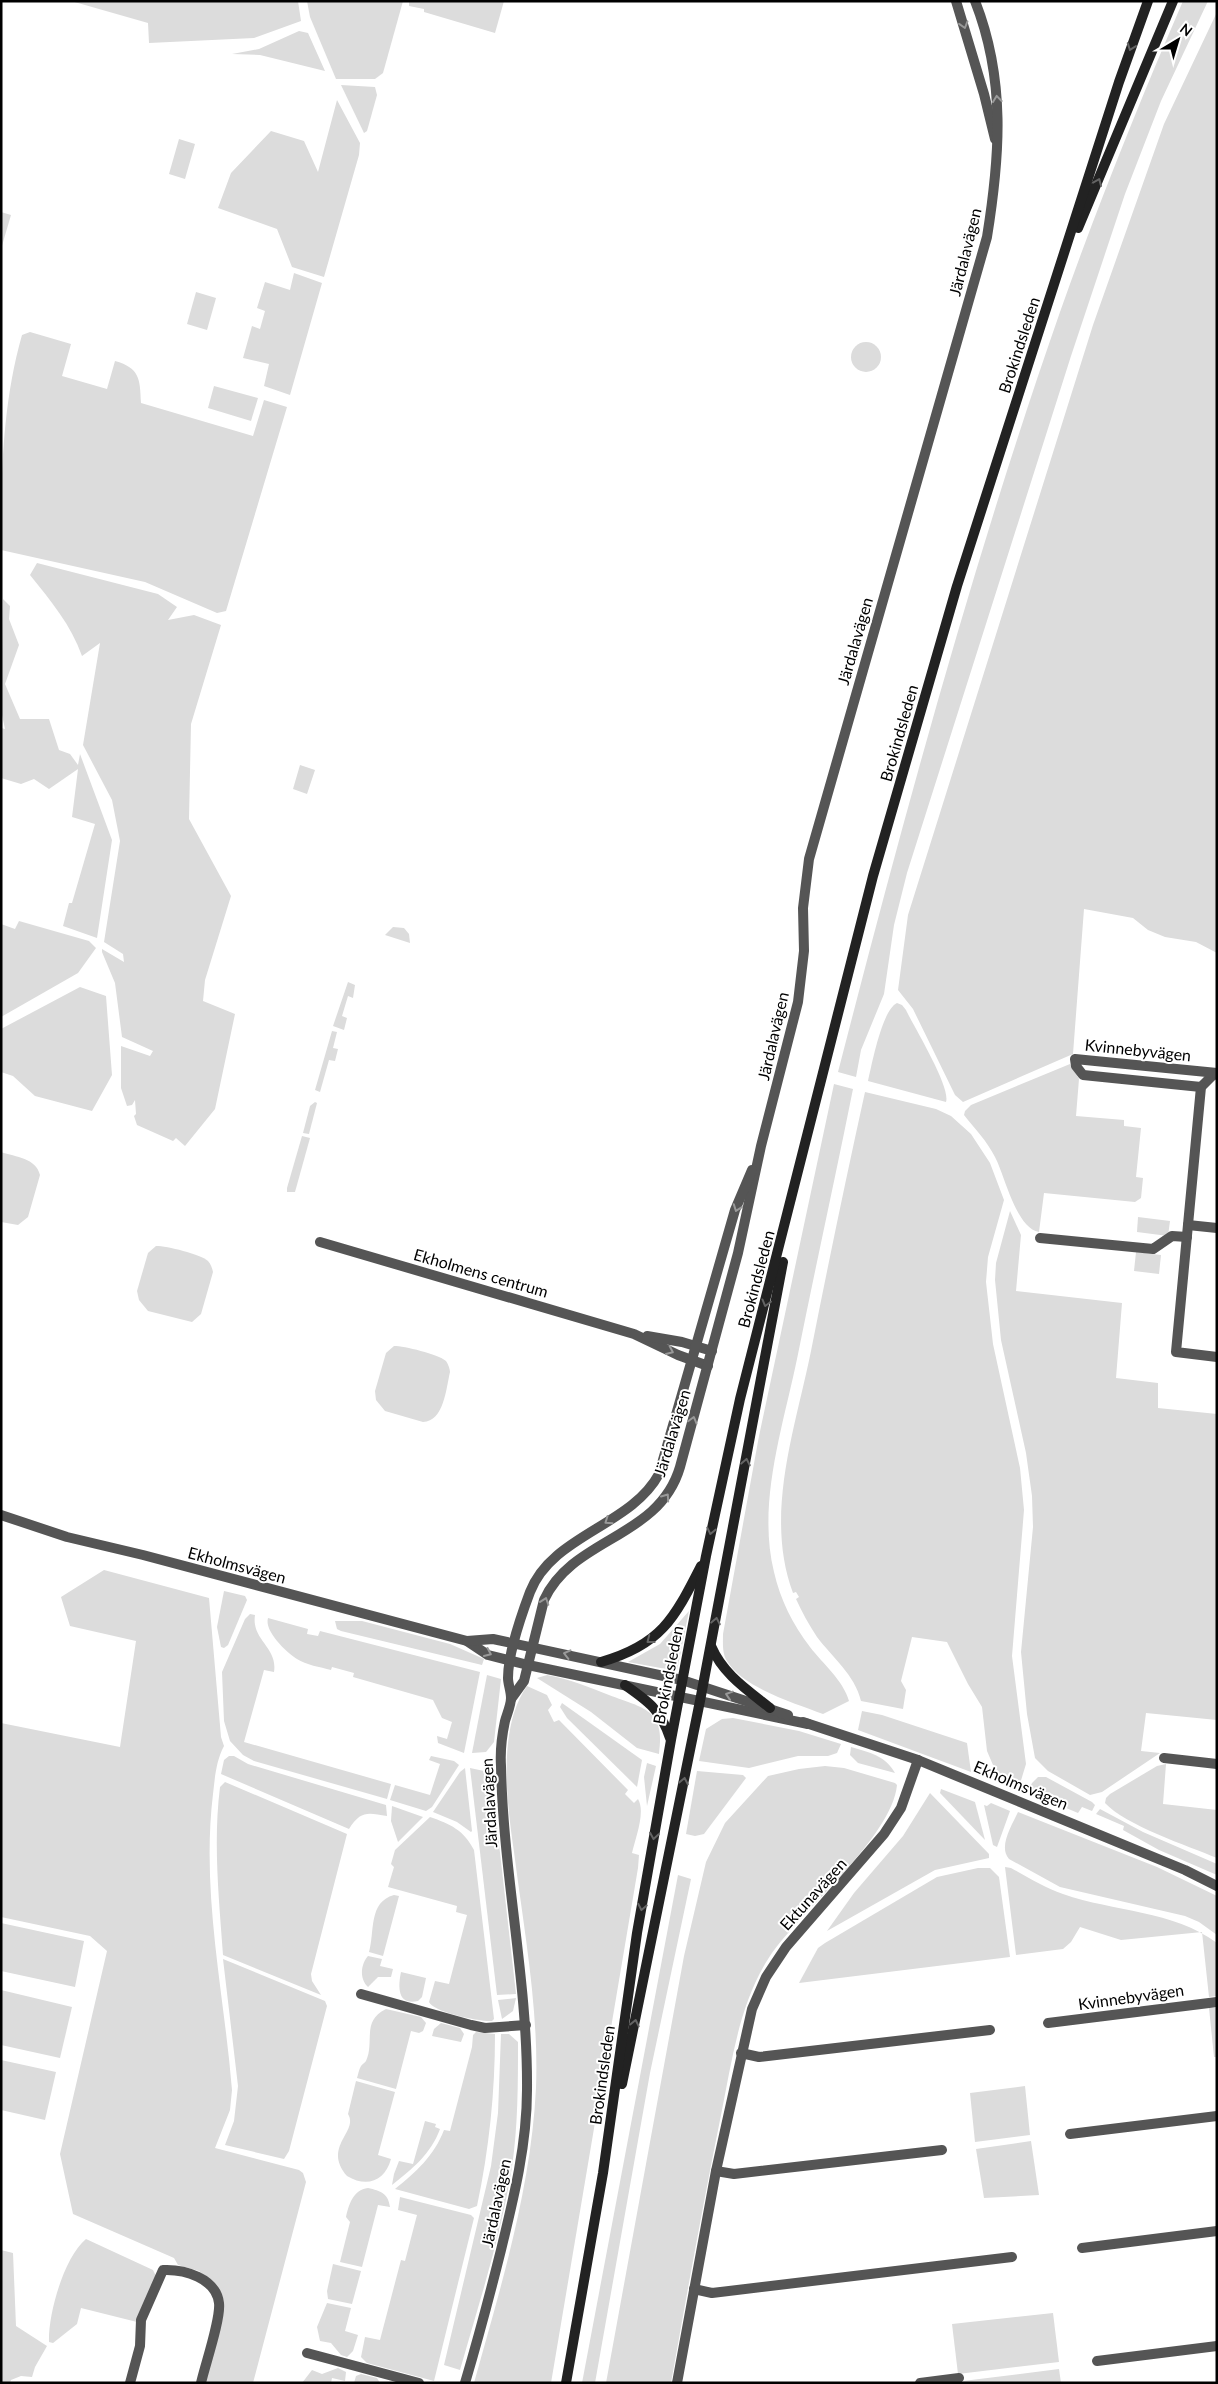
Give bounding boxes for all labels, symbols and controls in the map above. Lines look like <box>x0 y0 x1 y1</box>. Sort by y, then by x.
north arrow <box>1153 15 1203 65</box>
text: N <box>1177 19 1196 39</box>
one-way arrow <box>958 20 968 29</box>
one-way arrow <box>1127 42 1137 51</box>
one-way arrow <box>993 95 1003 103</box>
one-way arrow <box>1091 178 1102 187</box>
street label: Järdalavägen <box>944 206 985 298</box>
street label: Brokindsleden <box>994 294 1043 395</box>
street label: Järdalavägen <box>833 595 876 687</box>
street label: Brokindsleden <box>876 682 921 784</box>
street label: Järdalavägen <box>753 990 792 1082</box>
street label: Kvinnebyvägen <box>1084 1034 1192 1065</box>
one-way arrow <box>733 1203 743 1211</box>
street label: Brokindsleden <box>733 1228 778 1330</box>
street label: Ekholmens centrum <box>412 1244 551 1301</box>
one-way arrow <box>761 1298 771 1306</box>
one-way arrow <box>665 1345 674 1356</box>
street label: Järdalavägen <box>649 1387 694 1479</box>
one-way arrow <box>687 1416 697 1424</box>
one-way arrow <box>741 1457 751 1466</box>
one-way arrow <box>660 1493 669 1503</box>
one-way arrow <box>604 1515 614 1524</box>
one-way arrow <box>706 1526 717 1535</box>
street label: Ekholmsvägen <box>186 1542 288 1587</box>
one-way arrow <box>539 1597 549 1605</box>
one-way arrow <box>710 1617 720 1626</box>
street label: Brokindsleden <box>649 1624 686 1726</box>
one-way arrow <box>647 1634 656 1643</box>
one-way arrow <box>483 1647 492 1658</box>
one-way arrow <box>563 1649 571 1660</box>
one-way arrow <box>726 1691 734 1701</box>
street label: Ekholmsvägen <box>971 1756 1071 1813</box>
street label: Järdalavägen <box>477 1758 500 1848</box>
one-way arrow <box>679 1777 689 1786</box>
one-way arrow <box>650 1831 660 1840</box>
street label: Ektunavägen <box>775 1854 850 1934</box>
one-way arrow <box>637 1903 648 1912</box>
street label: Kvinnebyvägen <box>1077 1980 1185 2013</box>
one-way arrow <box>629 2019 640 2027</box>
street label: Brokindsleden <box>585 2024 618 2126</box>
street label: Järdalavägen <box>477 2157 514 2249</box>

